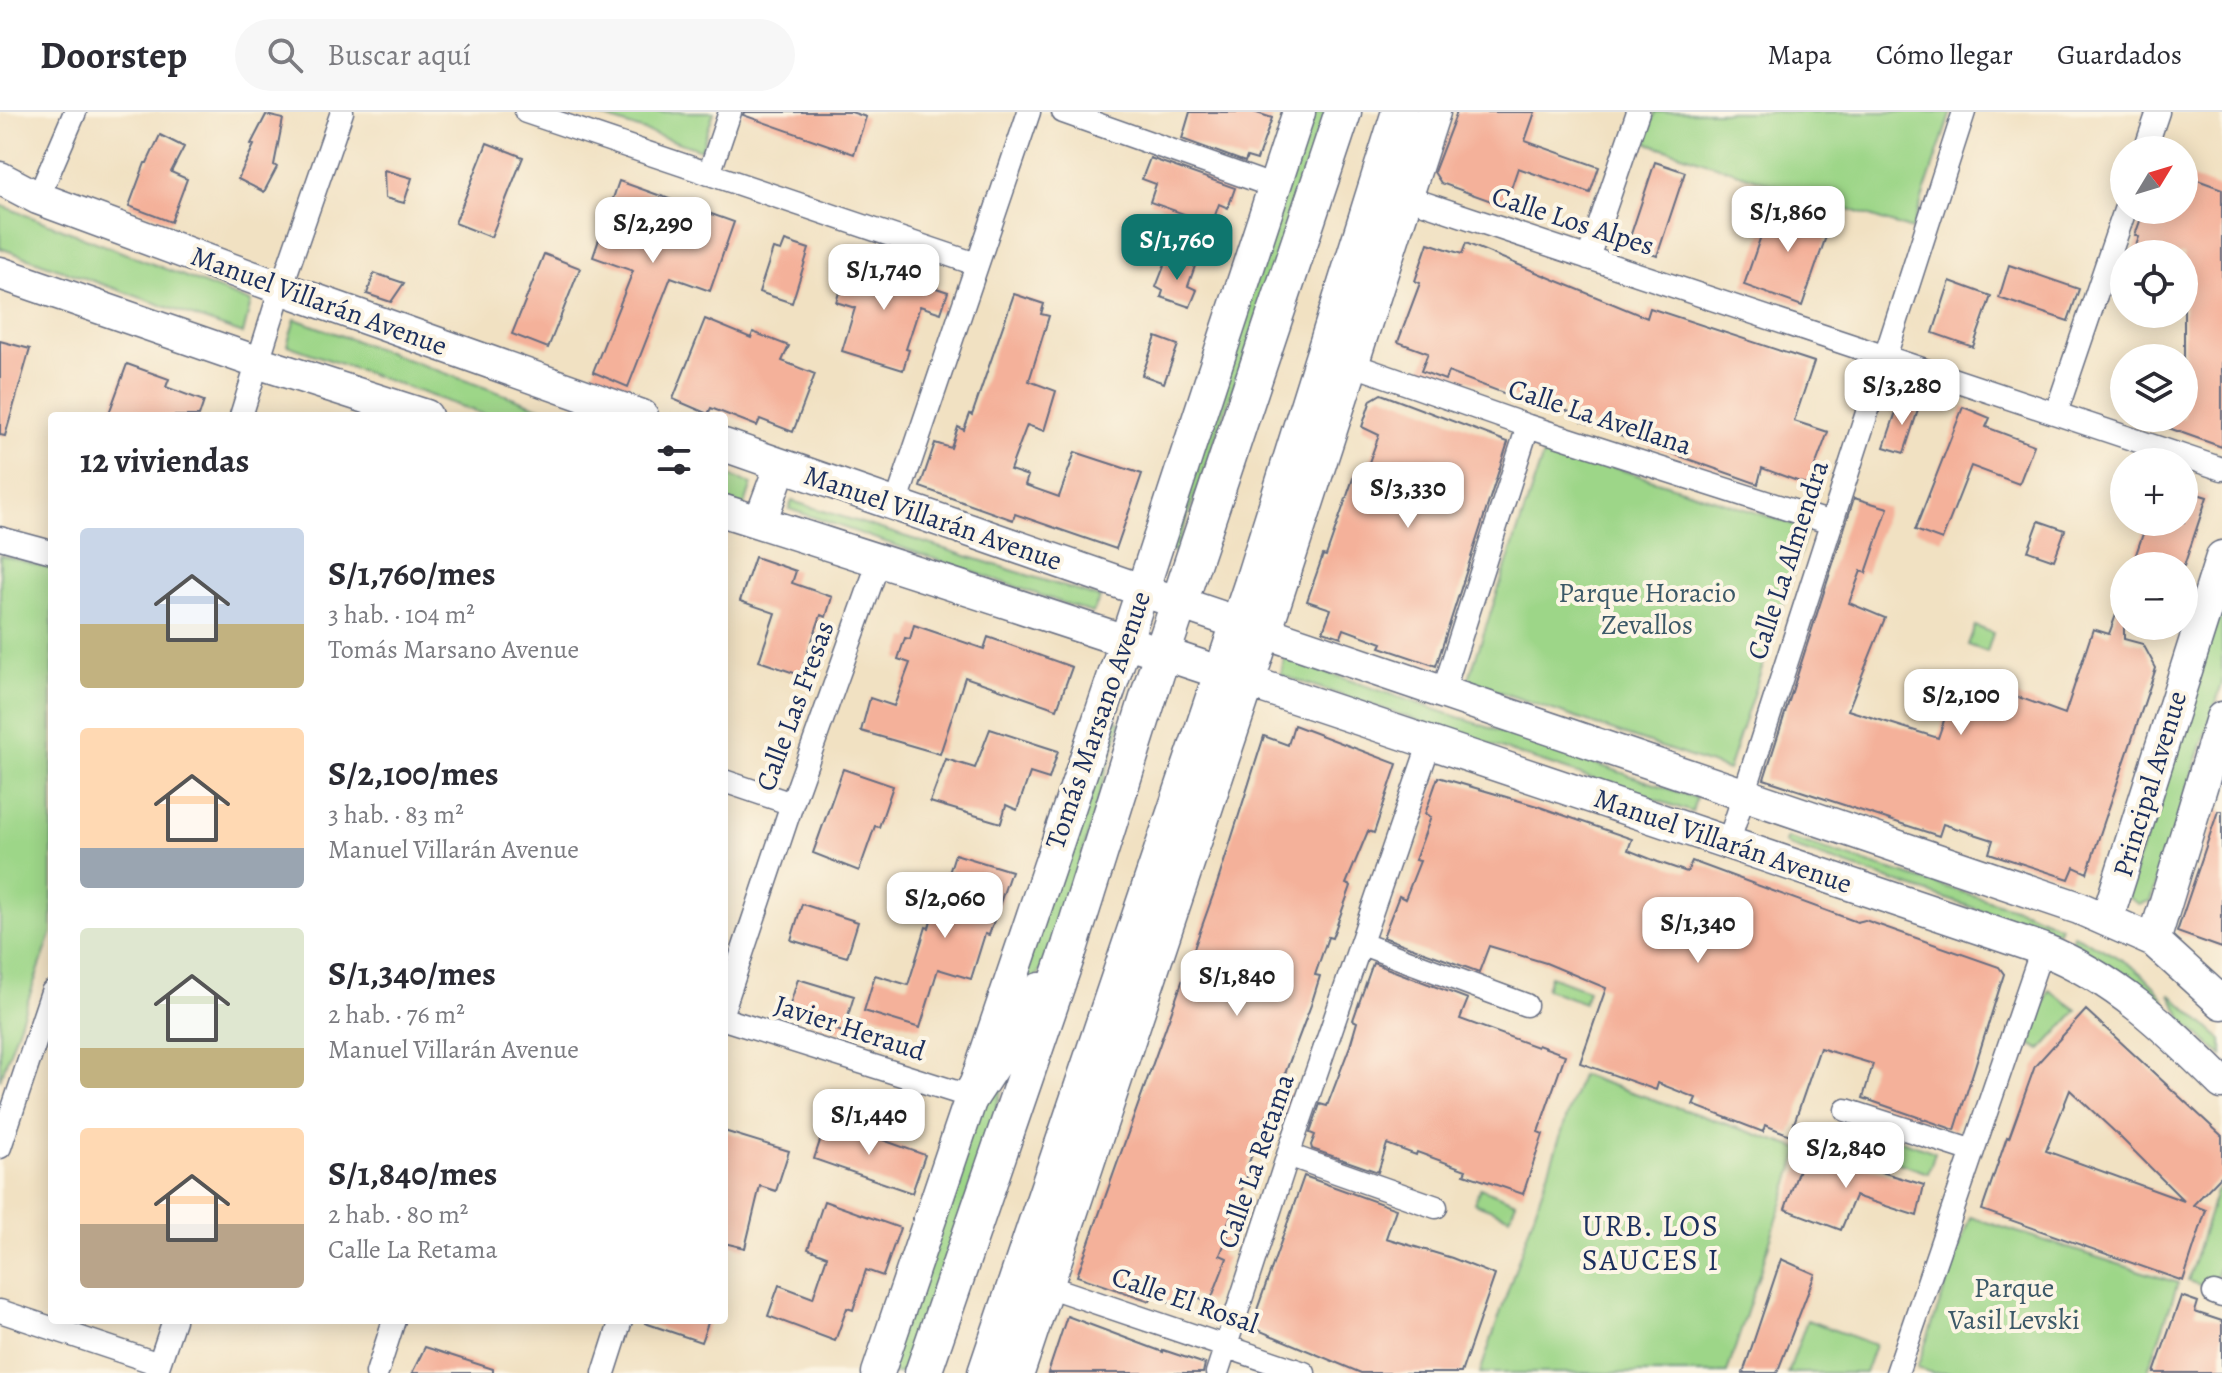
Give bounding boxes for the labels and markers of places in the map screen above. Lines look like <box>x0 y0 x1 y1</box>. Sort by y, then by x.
pin: S/1,860 <box>1714 186 1862 254</box>
pin: S/2,290 <box>579 197 727 265</box>
pin: S/1,760 <box>1103 214 1251 282</box>
pin: S/1,740 <box>810 244 958 312</box>
pin: S/3,280 <box>1828 359 1976 427</box>
pin: S/3,330 <box>1334 462 1482 530</box>
pin: S/2,100 <box>1887 669 2035 737</box>
pin: S/2,060 <box>871 872 1019 940</box>
pin: S/1,340 <box>1624 897 1772 965</box>
pin: S/1,840 <box>1163 950 1311 1018</box>
pin: S/1,440 <box>795 1089 943 1157</box>
pin: S/2,840 <box>1772 1122 1920 1190</box>

